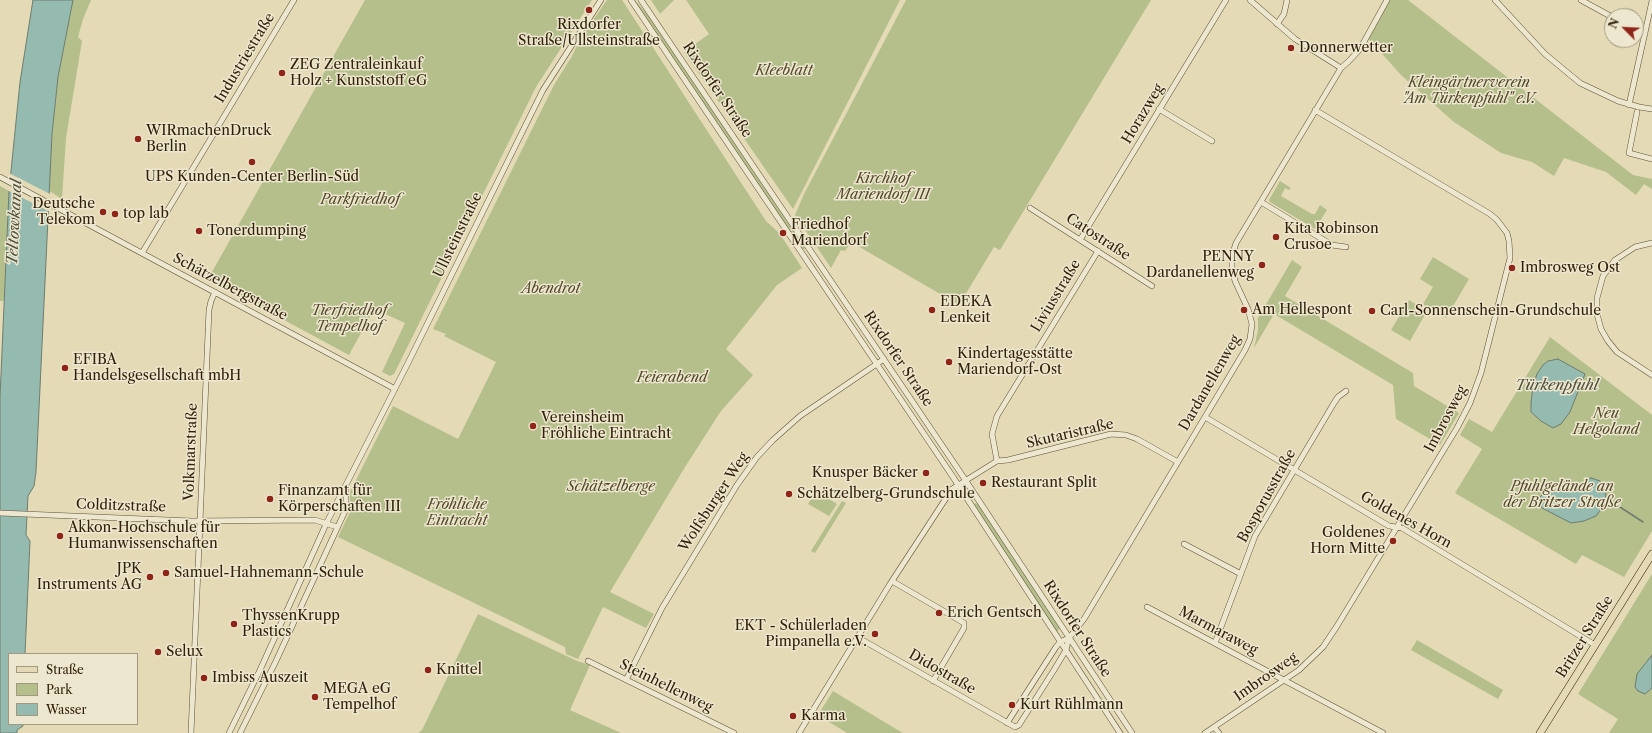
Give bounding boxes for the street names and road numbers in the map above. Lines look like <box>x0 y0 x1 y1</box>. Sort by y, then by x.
street label: Industriestraße <box>212 10 278 106</box>
street label: Rixdorfer Straße <box>679 39 755 141</box>
street label: Horazweg <box>1119 81 1167 147</box>
street label: Ullsteinstraße <box>430 190 486 280</box>
street label: Catostraße <box>1063 210 1133 264</box>
street label: Schätzelbergstraße <box>170 250 290 324</box>
street label: Liviusstraße <box>1028 257 1084 335</box>
street label: Rixdorfer Straße <box>860 308 936 410</box>
street label: Dardanellenweg <box>1176 332 1244 434</box>
street label: Imbrosweg <box>1421 383 1471 455</box>
street label: Volkmarstraße <box>181 403 201 501</box>
street label: Skutaristraße <box>1025 416 1115 452</box>
street label: Bosporusstraße <box>1234 446 1300 546</box>
street label: Wolfsburger Weg <box>676 449 752 555</box>
street label: Goldenes Horn <box>1357 488 1455 552</box>
street label: Colditzstraße <box>76 496 166 516</box>
street label: Rixdorfer Straße <box>1040 578 1114 680</box>
street label: Britzer Straße <box>1553 593 1617 681</box>
street label: Marmaraweg <box>1176 603 1260 659</box>
street label: Didostraße <box>906 646 978 698</box>
street label: Imbrosweg <box>1231 649 1301 705</box>
street label: Steinhellenweg <box>617 656 715 716</box>

